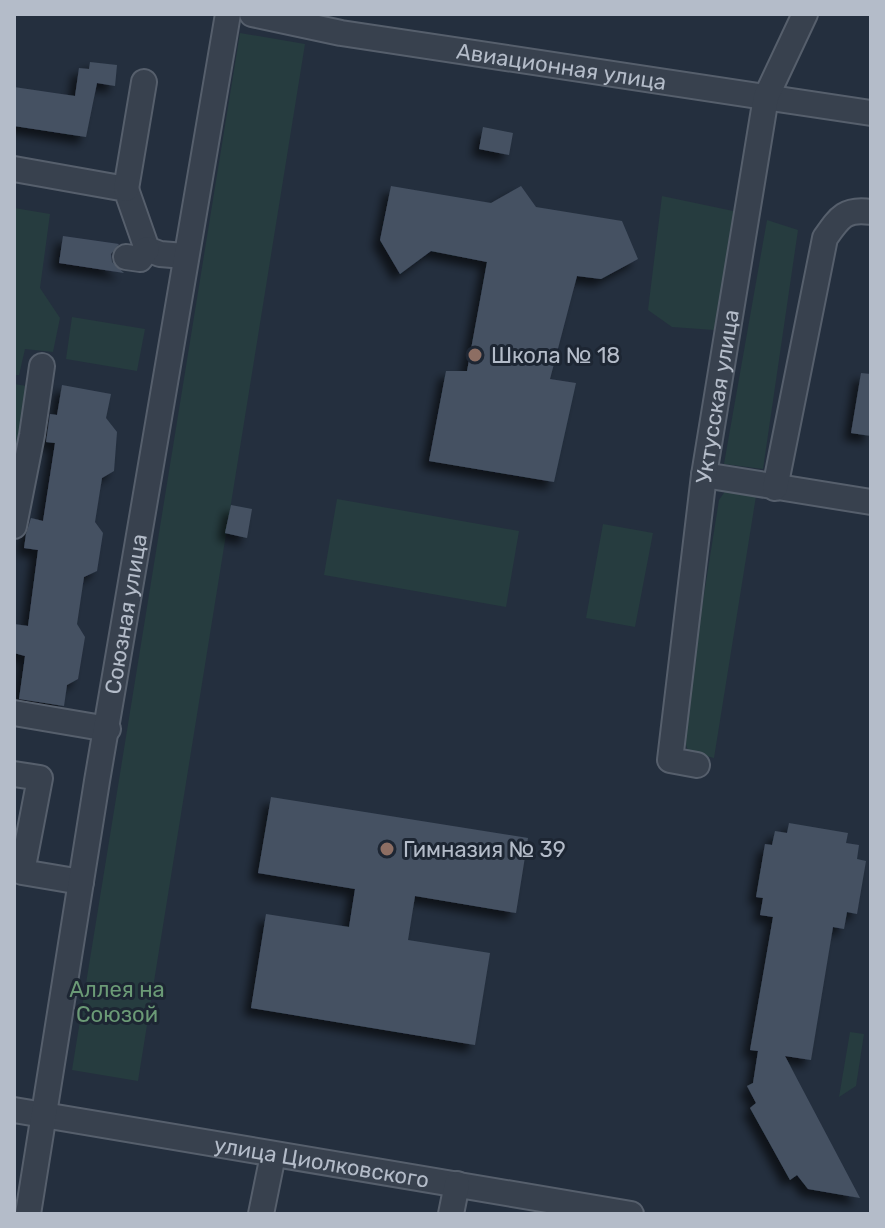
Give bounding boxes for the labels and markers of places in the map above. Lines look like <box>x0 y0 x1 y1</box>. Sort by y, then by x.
place label: Школа № 18 <box>491 342 620 369</box>
marker: Школа № 18 <box>466 346 484 364</box>
place label: Гимназия № 39 <box>403 836 566 863</box>
marker: Гимназия № 39 <box>378 840 396 858</box>

